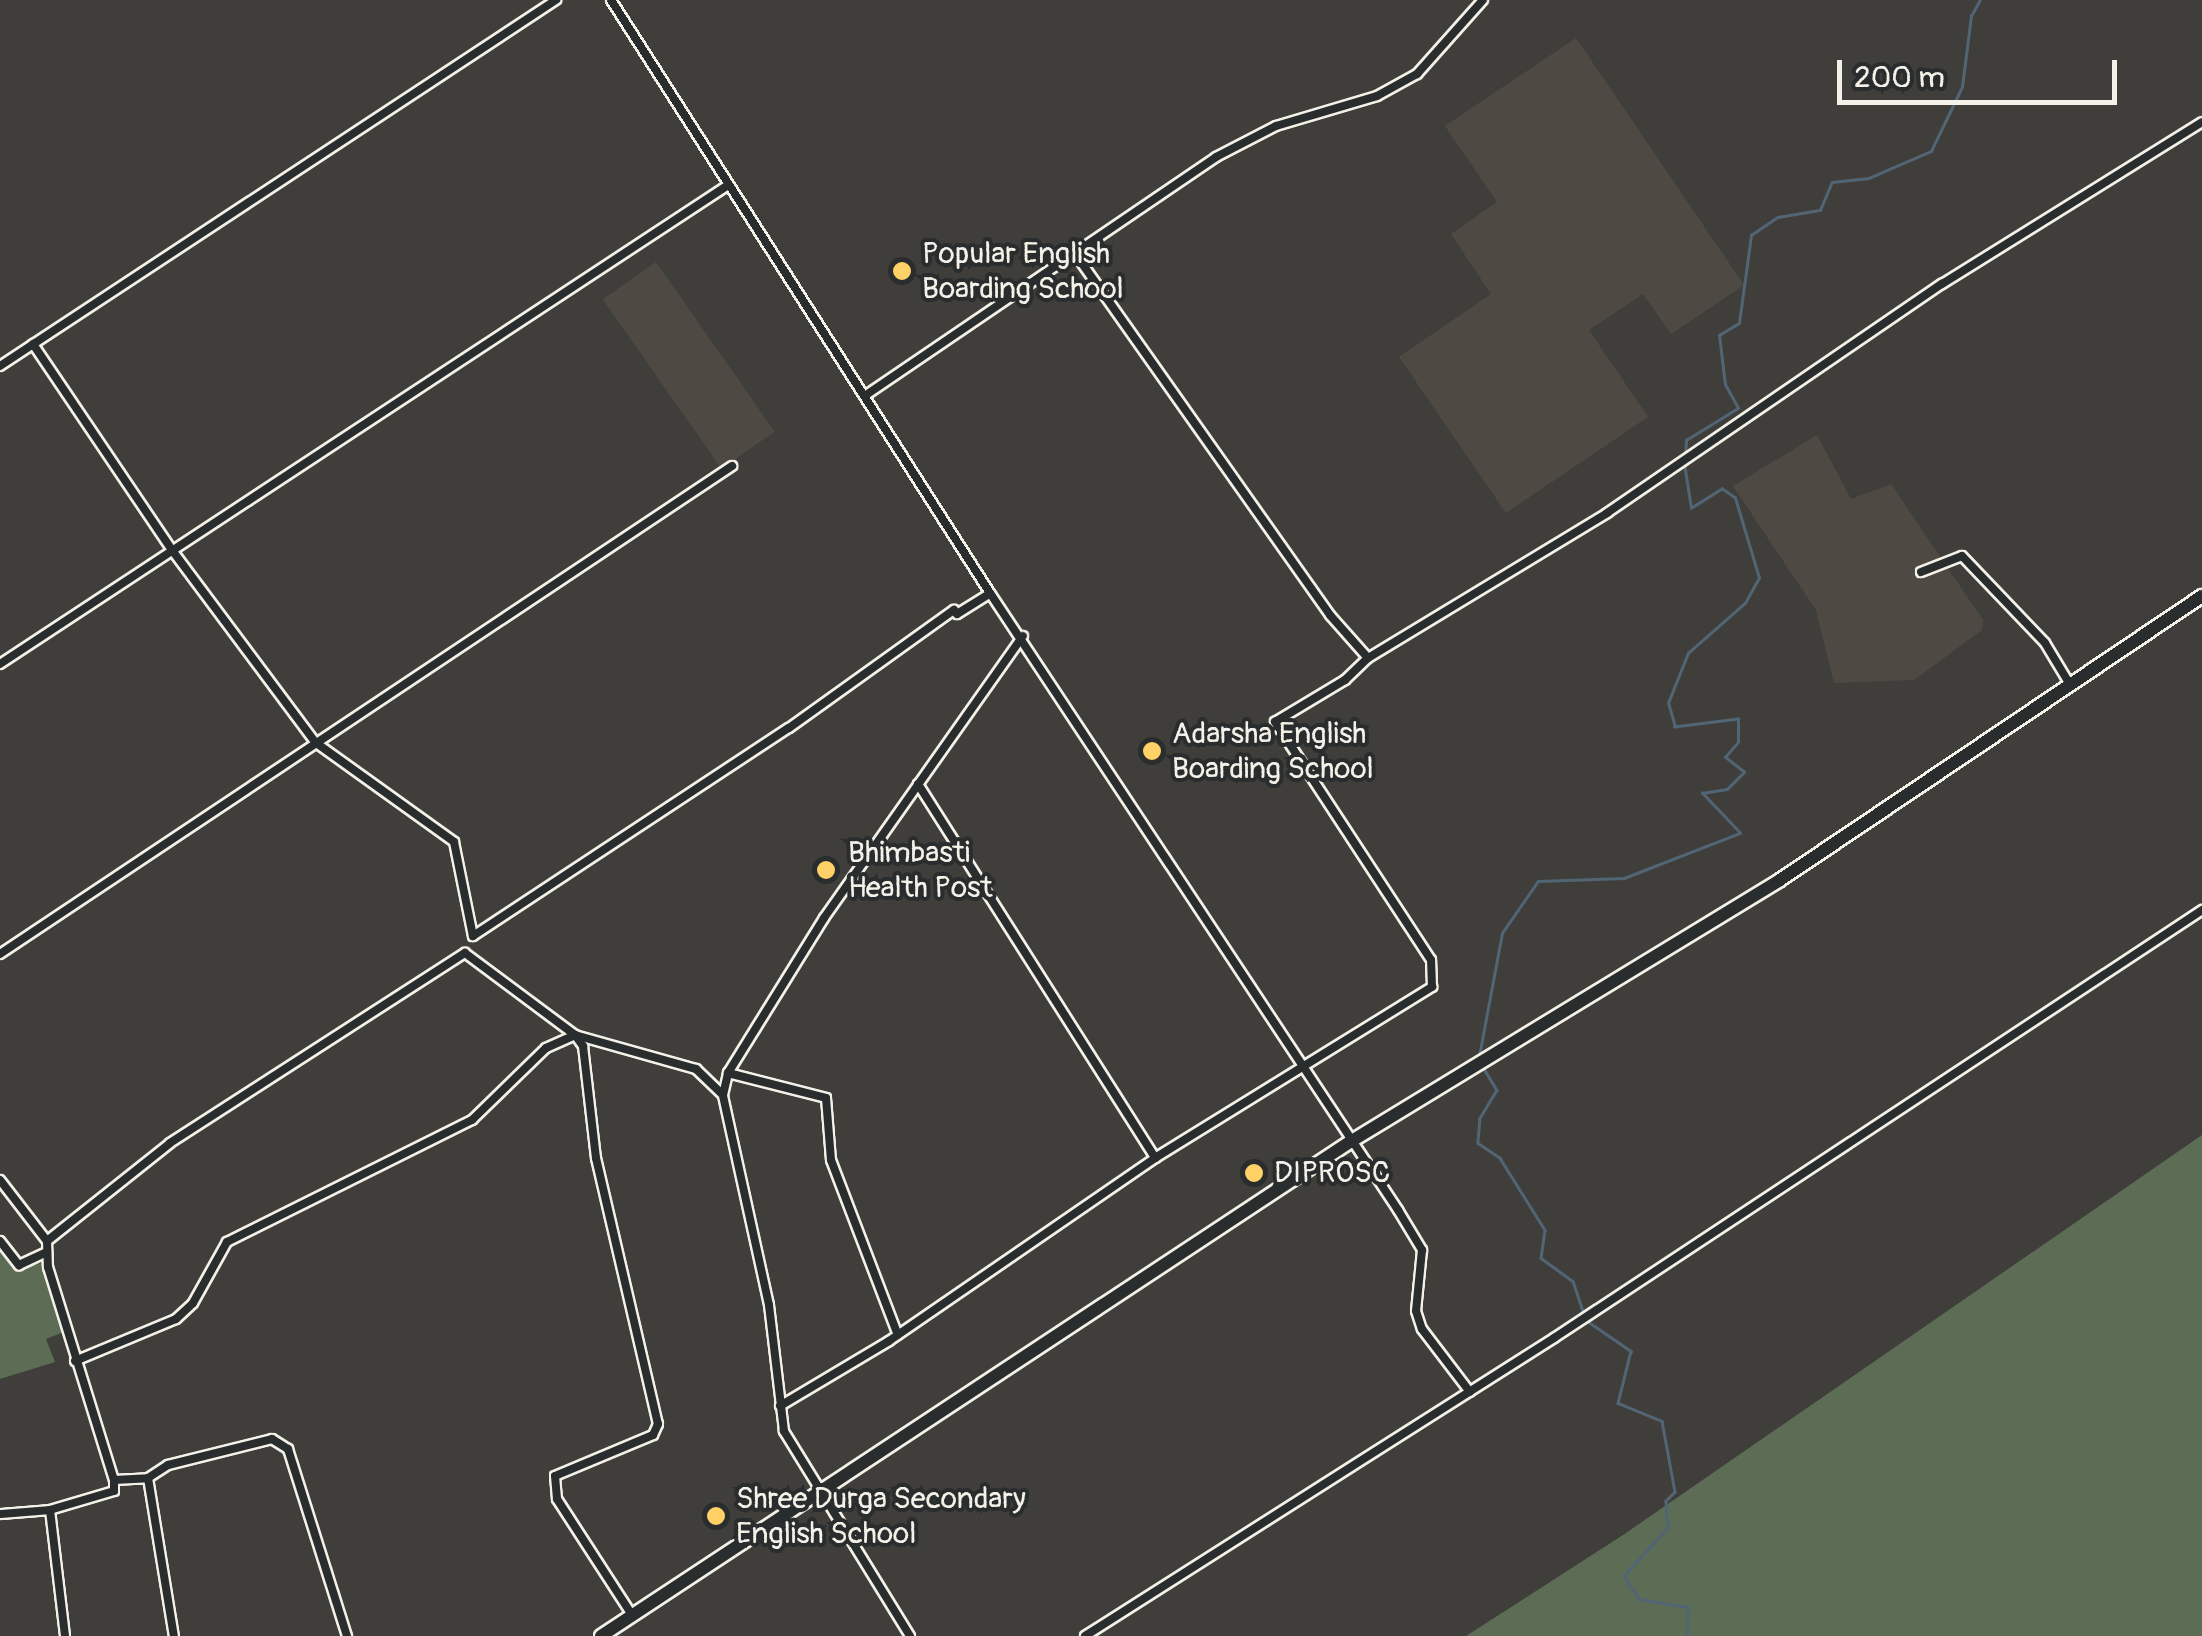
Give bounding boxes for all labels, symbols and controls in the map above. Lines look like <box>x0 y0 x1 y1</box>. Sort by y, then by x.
scale bar <box>1842 40 2122 102</box>
text: 200 m <box>1854 59 1945 96</box>
place label: Popular English Boarding School <box>922 236 1124 306</box>
marker: Popular English Boarding School <box>891 260 913 282</box>
place label: Adarsha English Boarding School <box>1172 716 1374 786</box>
marker: Adarsha English Boarding School <box>1141 740 1163 762</box>
place label: Bhimbasti Health Post <box>848 835 993 906</box>
marker: Bhimbasti Health Post <box>813 857 839 883</box>
place label: DIPROSC <box>1274 1155 1390 1191</box>
marker: DIPROSC <box>1243 1162 1265 1184</box>
place label: Shree Durga Secondary English School <box>736 1481 1026 1552</box>
marker: Shree Durga Secondary English School <box>705 1505 727 1527</box>

